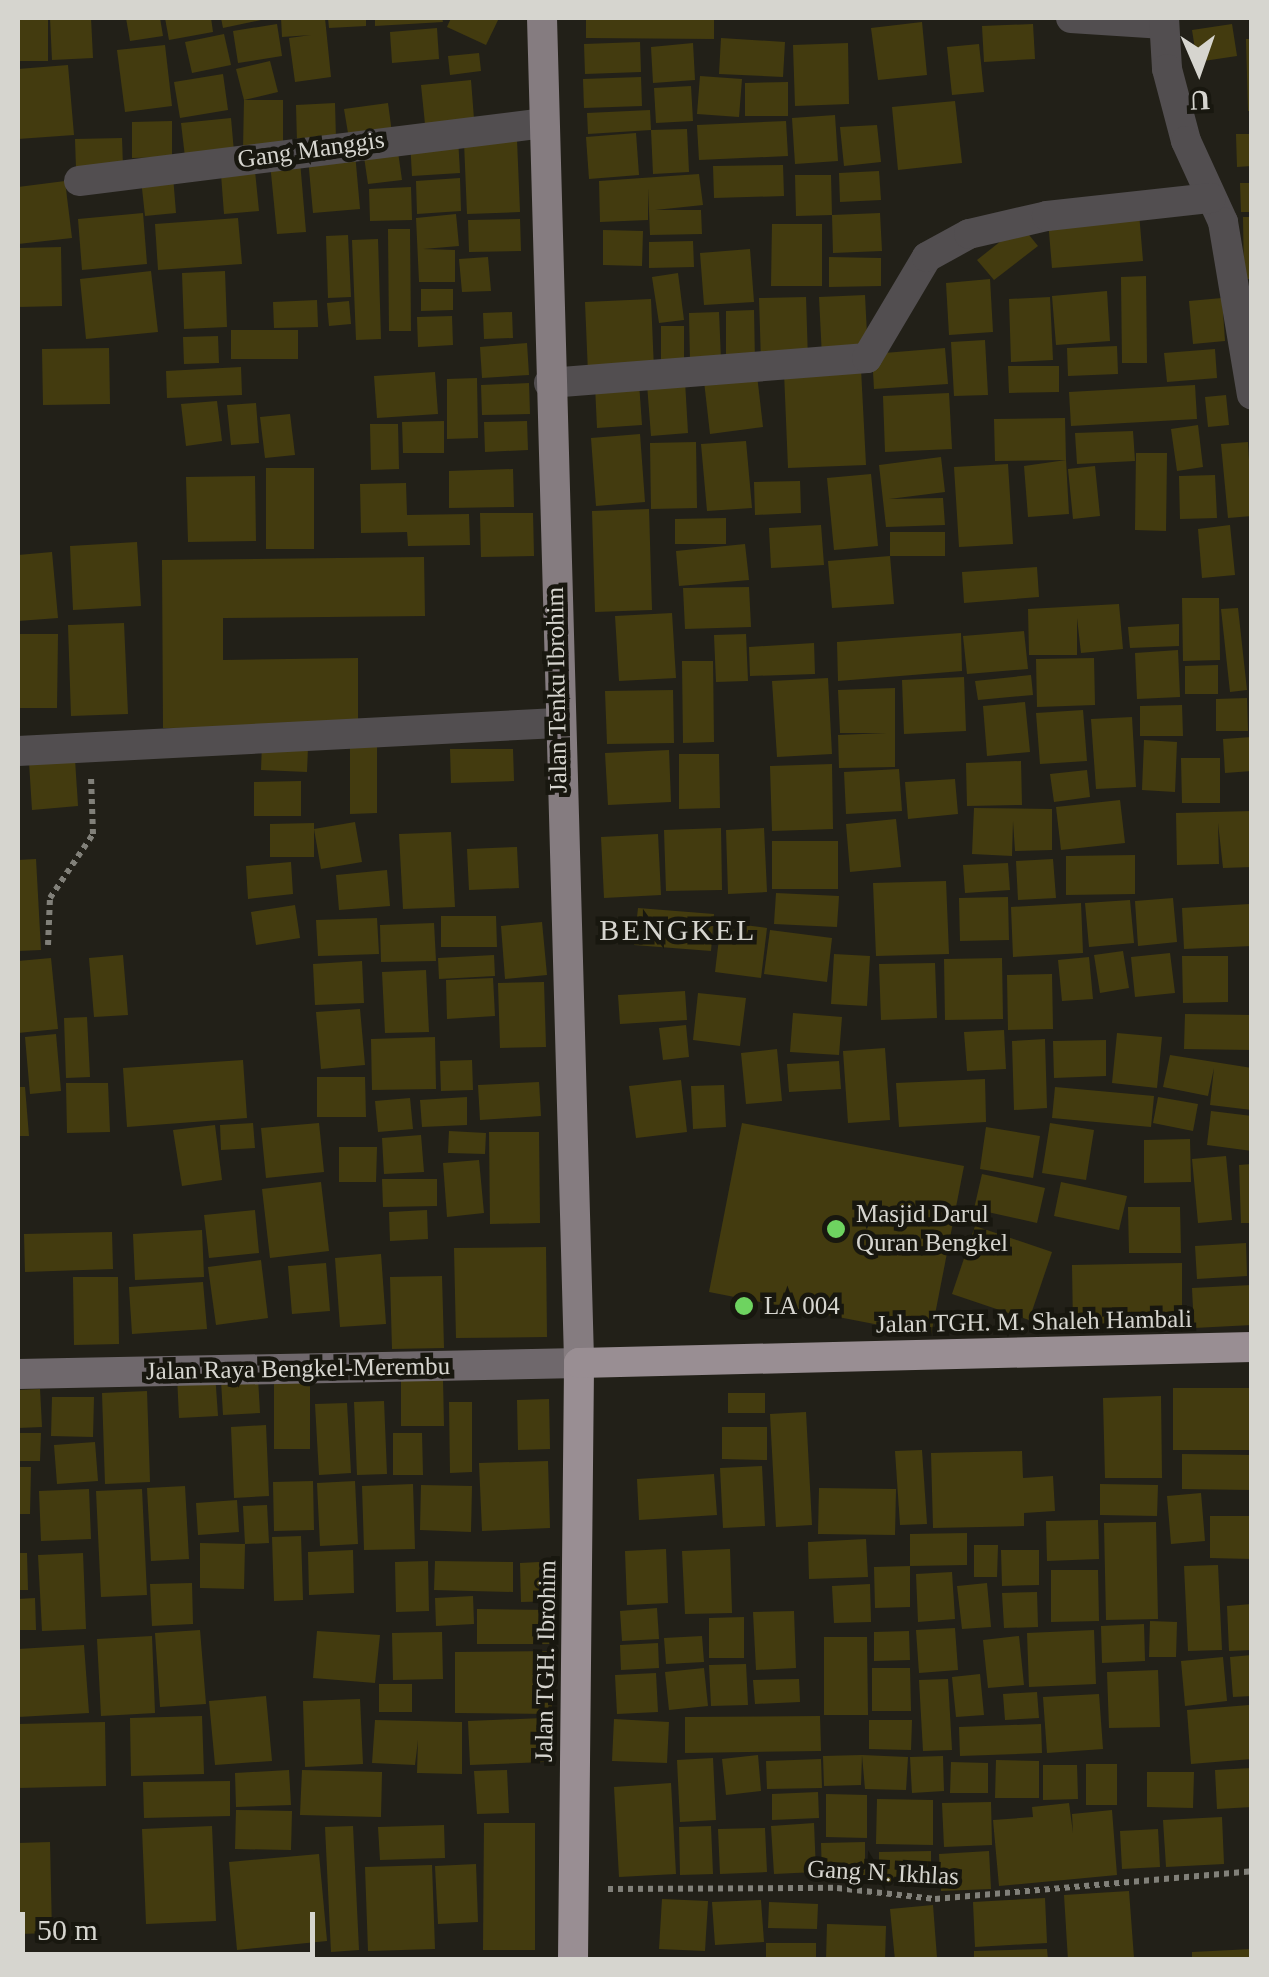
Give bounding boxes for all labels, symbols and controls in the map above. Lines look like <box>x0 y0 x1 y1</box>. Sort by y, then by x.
north arrow <box>1149 20 1249 120</box>
text: U <box>1189 85 1211 116</box>
street label: Gang Manggis <box>236 125 386 175</box>
street label: Jalan Tenku Ibrohim <box>540 586 574 794</box>
district label: BENGKEL <box>599 912 757 948</box>
place label: Masjid Darul Quran Bengkel <box>856 1200 1008 1259</box>
marker: Masjid Darul Quran Bengkel <box>825 1218 847 1240</box>
place label: LA 004 <box>764 1291 841 1321</box>
marker: LA 004 <box>733 1295 755 1317</box>
street label: Jalan TGH. M. Shaleh Hambali <box>875 1304 1193 1340</box>
street label: Jalan Raya Bengkel-Merembu <box>146 1351 450 1387</box>
street label: Jalan TGH. Ibrohim <box>529 1560 563 1762</box>
street label: Gang N. Ikhlas <box>806 1854 960 1892</box>
scale bar <box>25 1892 320 1954</box>
text: 50 m <box>37 1913 98 1946</box>

